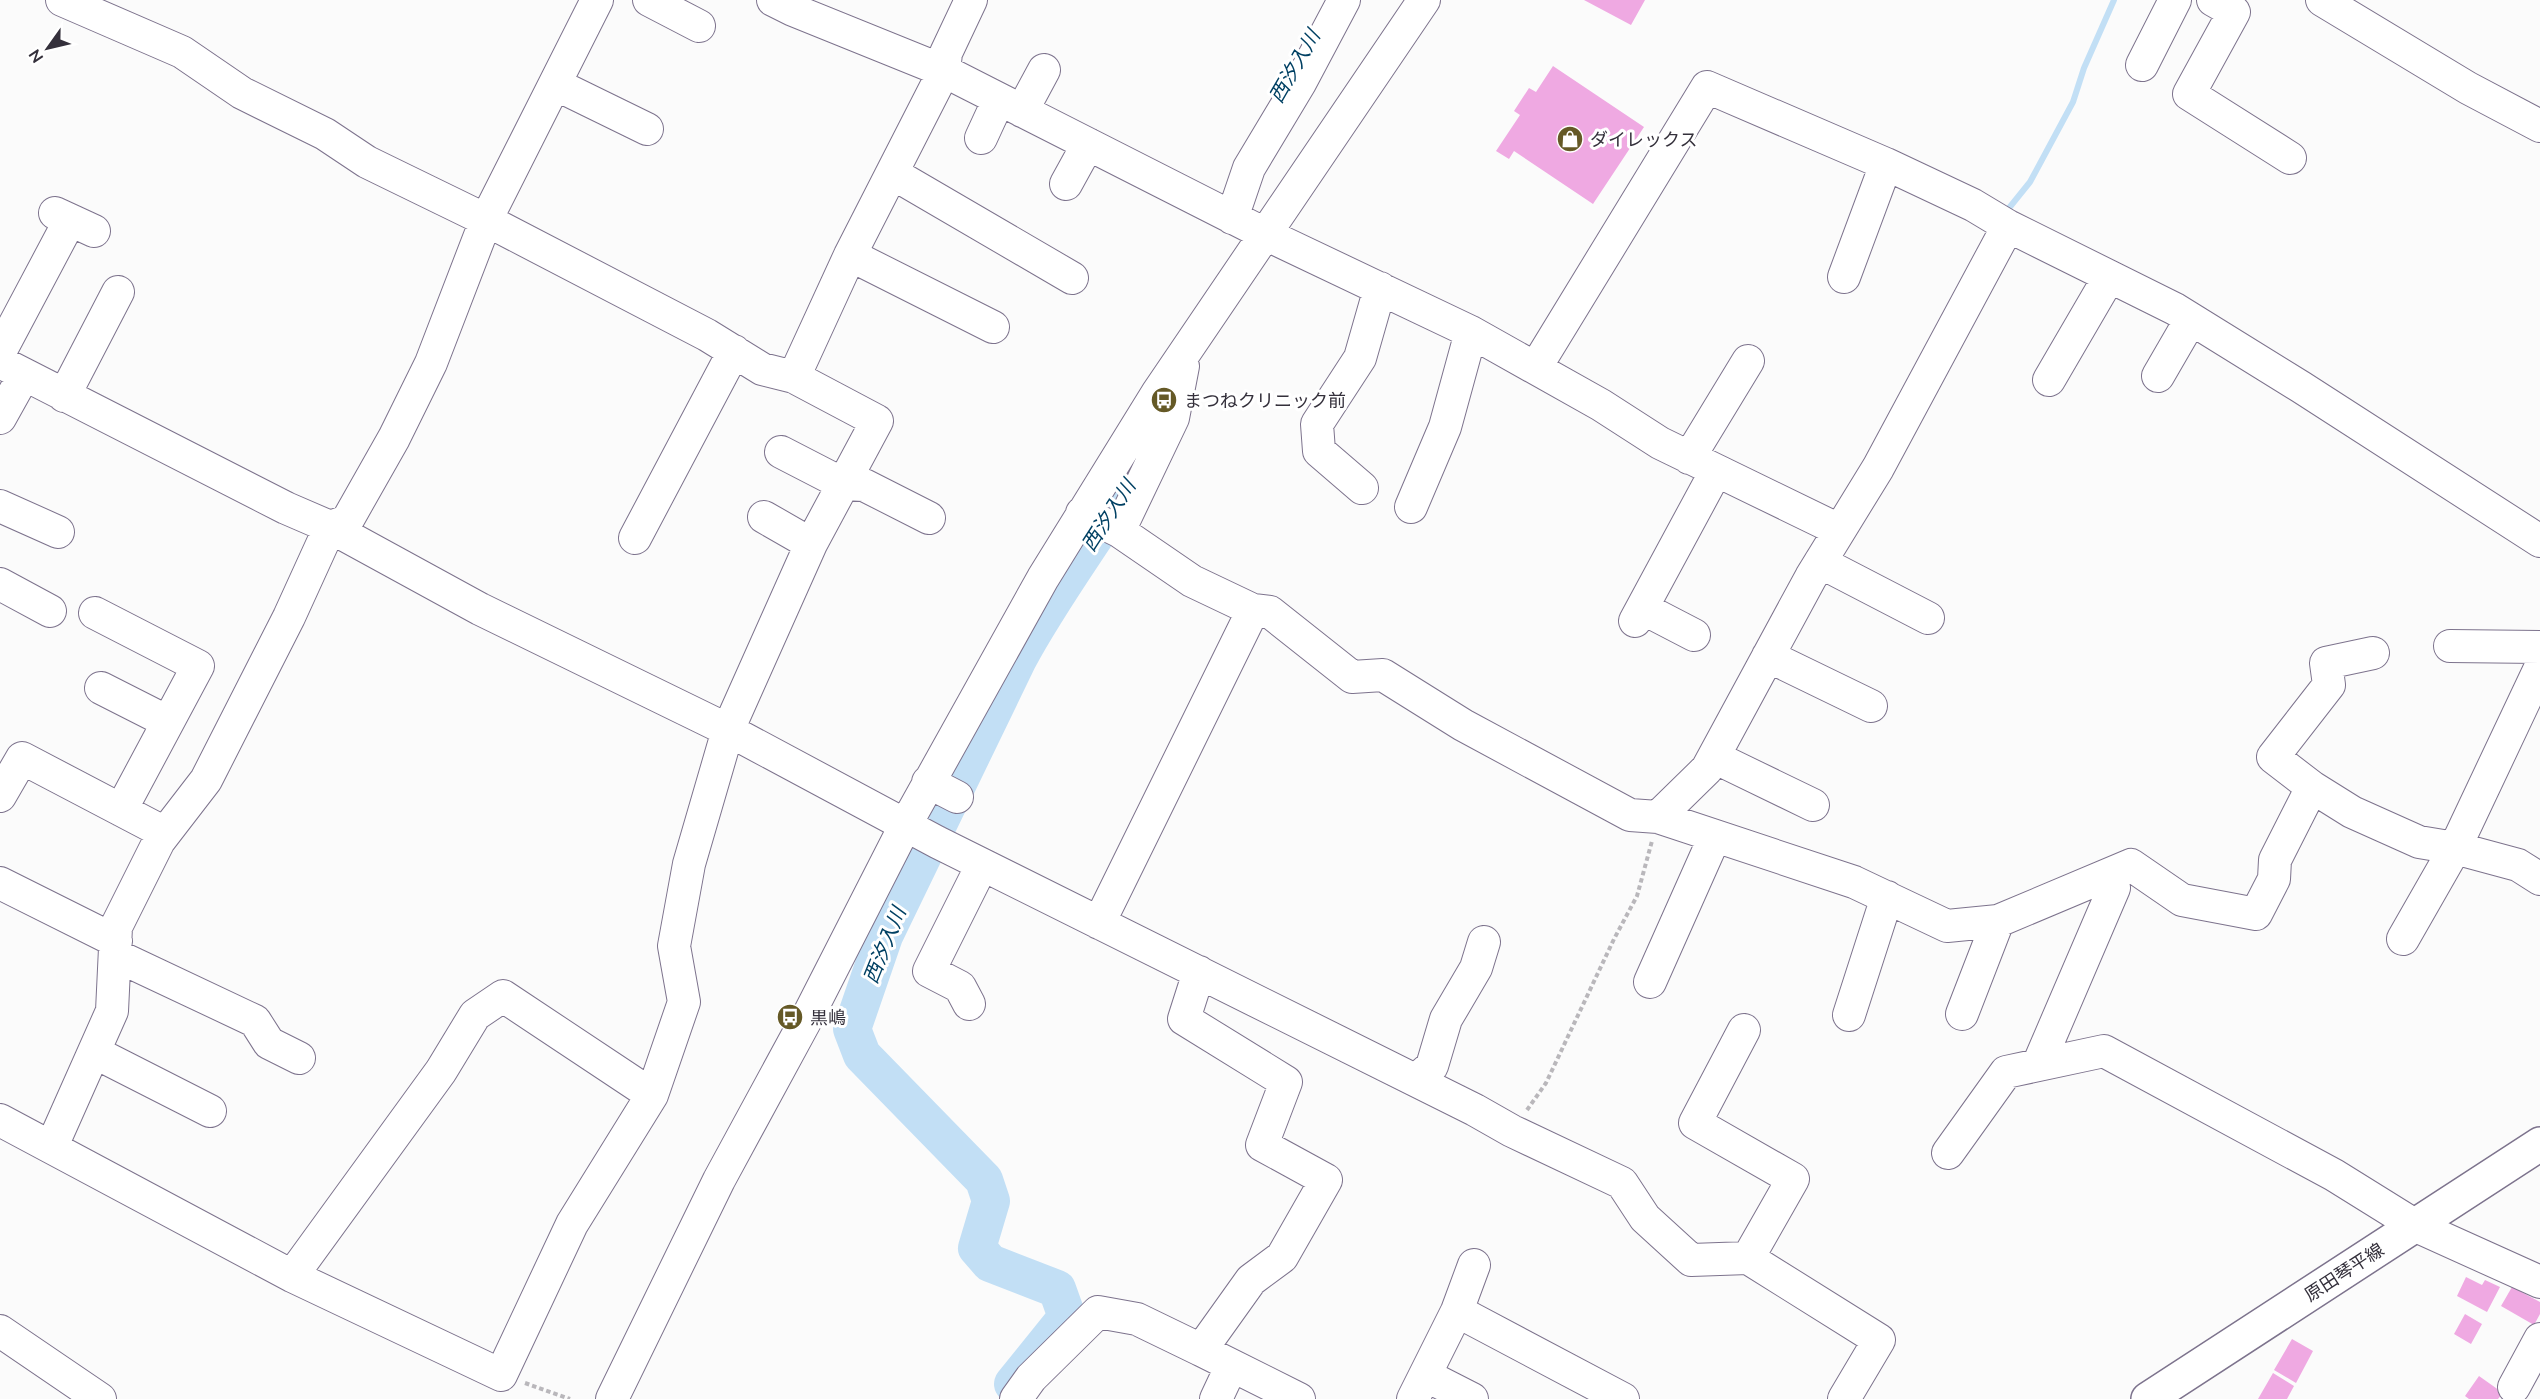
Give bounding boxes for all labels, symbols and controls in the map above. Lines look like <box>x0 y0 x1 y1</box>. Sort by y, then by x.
north arrow <box>18 18 78 78</box>
water label: 西汐入川 <box>1263 23 1326 107</box>
text: N <box>24 46 47 67</box>
shop icon: ダイレックス <box>1555 124 1585 154</box>
place label: ダイレックス <box>1590 128 1697 151</box>
bus stop icon: まつねクリニック前 <box>1149 385 1179 415</box>
place label: まつねクリニック前 <box>1184 389 1346 412</box>
water label: 西汐入川 <box>1076 473 1141 555</box>
water label: 西汐入川 <box>857 901 911 987</box>
bus stop icon: 黒嶋 <box>775 1002 805 1032</box>
place label: 黒嶋 <box>810 1006 846 1029</box>
street label: 原田琴平線 <box>2300 1238 2388 1306</box>

